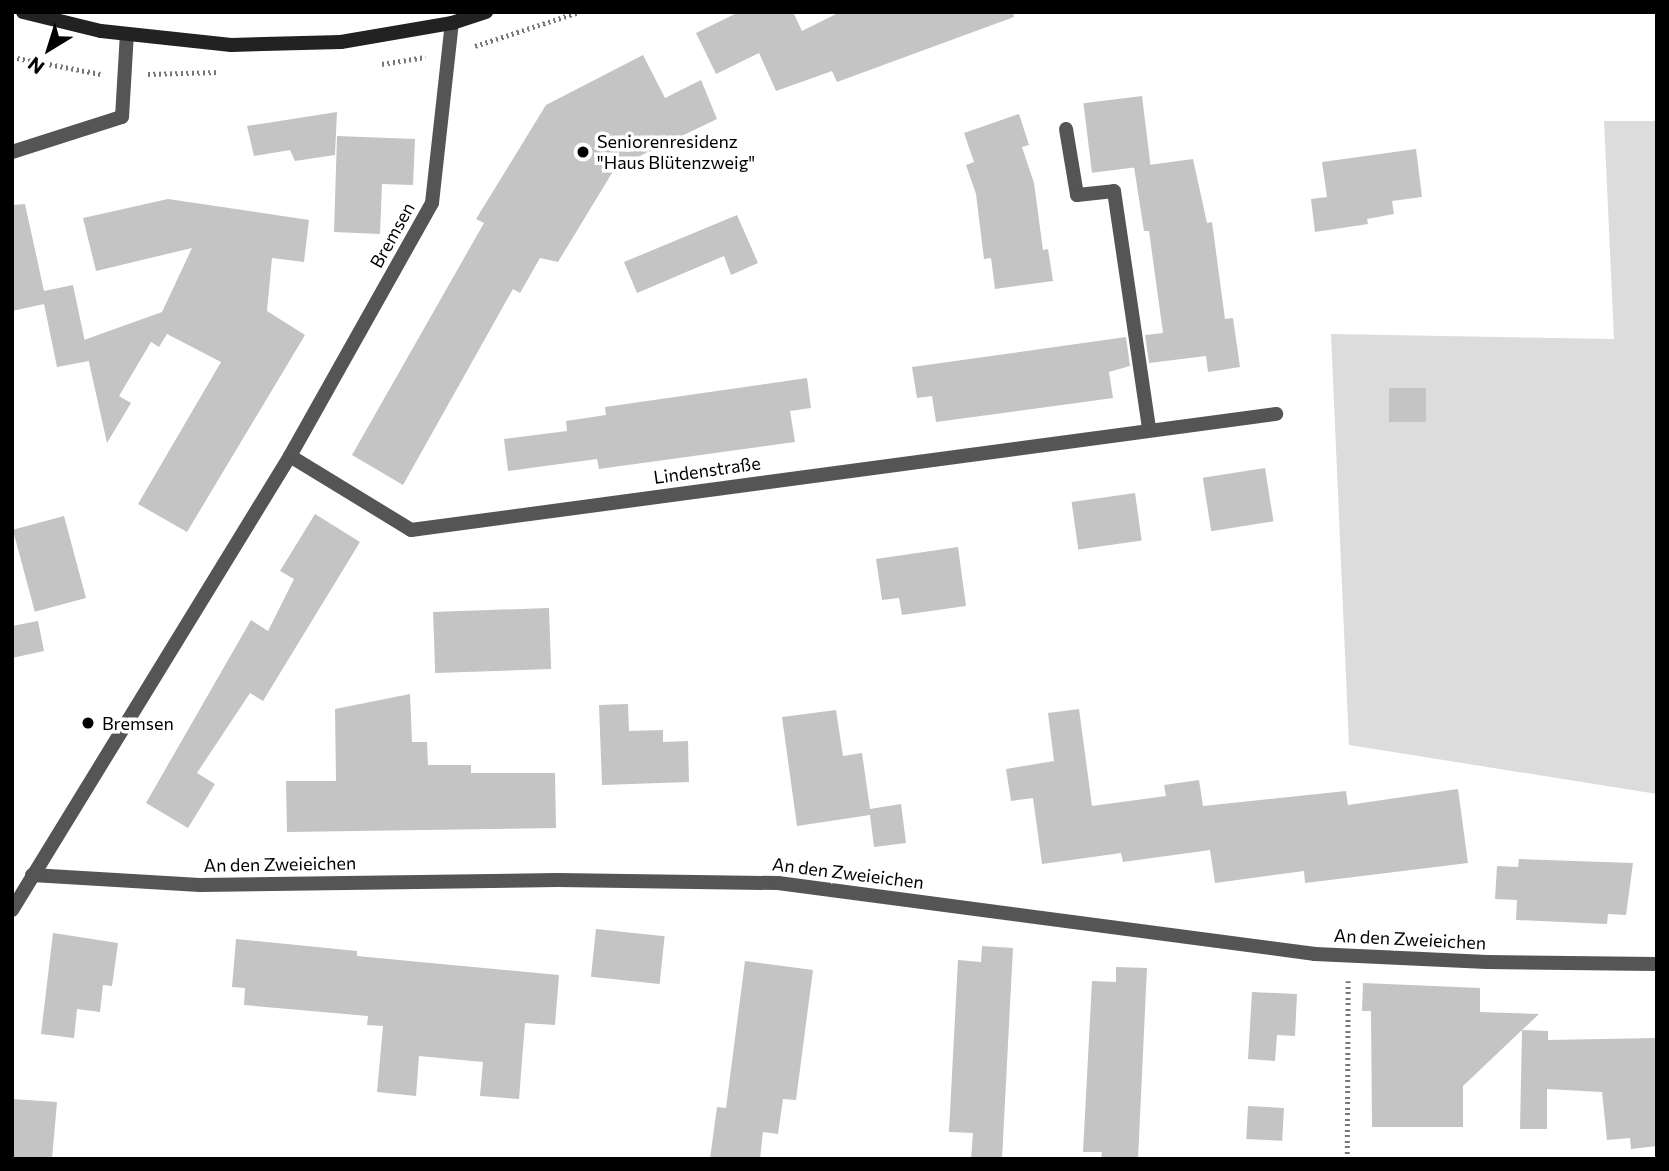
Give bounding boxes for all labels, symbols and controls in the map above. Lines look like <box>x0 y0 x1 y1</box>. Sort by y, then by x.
north arrow <box>14 14 84 84</box>
text: N <box>23 52 48 79</box>
place label: Seniorenresidenz "Haus Blütenzweig" <box>597 131 755 174</box>
marker: Seniorenresidenz "Haus Blütenzweig" <box>575 144 591 160</box>
street label: Bremsen <box>365 198 419 272</box>
street label: Lindenstraße <box>652 452 762 488</box>
place label: Bremsen <box>102 712 174 734</box>
marker: Bremsen <box>80 715 96 731</box>
street label: An den Zweieichen <box>204 852 356 876</box>
street label: An den Zweieichen <box>771 853 925 893</box>
street label: An den Zweieichen <box>1333 924 1487 954</box>

